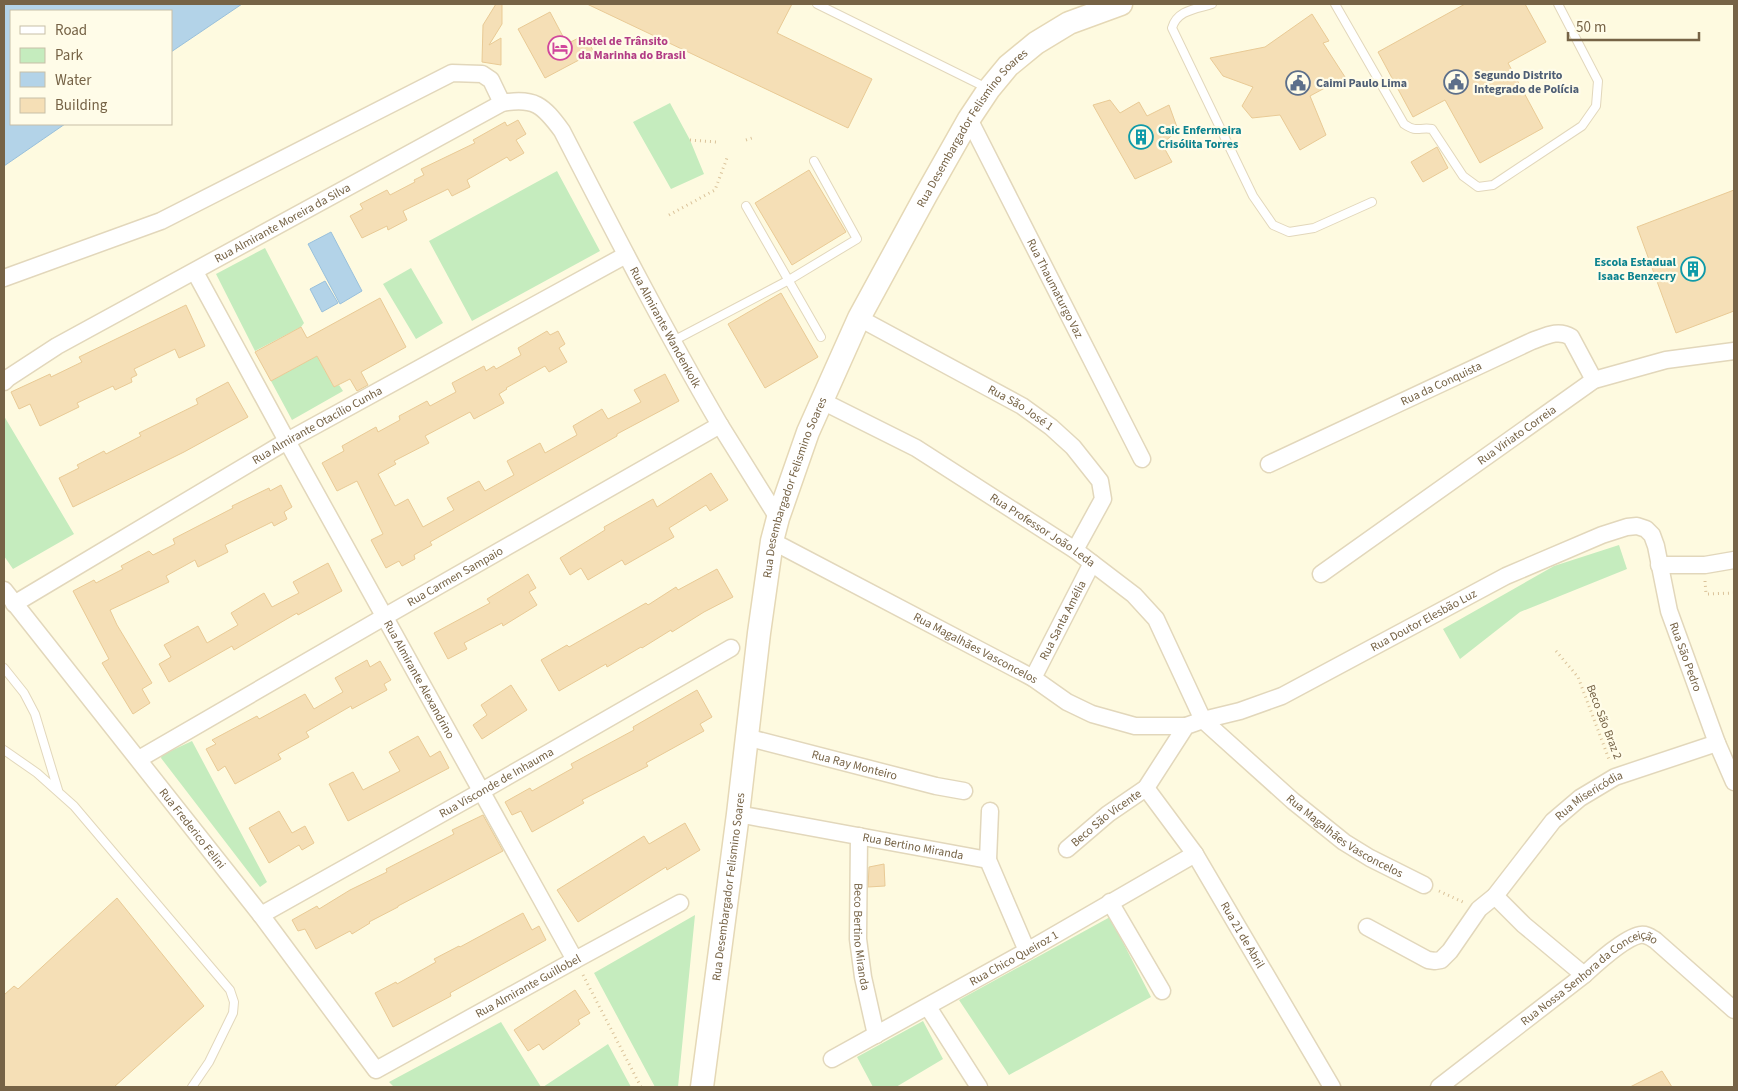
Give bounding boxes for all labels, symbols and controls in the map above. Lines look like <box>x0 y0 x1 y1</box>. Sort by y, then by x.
legend <box>10 10 172 125</box>
scale bar <box>1568 10 1699 42</box>
text: 50 m <box>1576 17 1606 38</box>
text: Road <box>55 20 87 41</box>
place label: Hotel de Trânsito da Marinha do Brasil <box>578 33 686 64</box>
hotel icon: Hotel de Trânsito da Marinha do Brasil <box>547 35 573 61</box>
text: Park <box>55 45 84 66</box>
street label: Rua Desembargador Felismino Soares <box>912 45 1031 210</box>
place label: Segundo Distrito Integrado de Polícia <box>1474 67 1579 98</box>
public building icon: Segundo Distrito Integrado de Polícia <box>1443 69 1469 95</box>
text: Water <box>55 70 92 91</box>
public building icon: Caimi Paulo Lima <box>1285 70 1311 96</box>
place label: Caimi Paulo Lima <box>1316 75 1407 92</box>
text: Building <box>55 95 108 116</box>
place label: Caic Enfermeira Crisólita Torres <box>1158 122 1242 153</box>
building icon: Caic Enfermeira Crisólita Torres <box>1128 124 1154 150</box>
street label: Rua Almirante Moreira da Silva <box>211 179 353 267</box>
street label: Rua Thaumaturgo Vaz <box>1023 236 1088 341</box>
place label: Escola Estadual Isaac Benzecry <box>1594 254 1677 285</box>
building icon: Escola Estadual Isaac Benzecry <box>1680 256 1706 282</box>
street label: Rua Almirante Wandenkolk <box>626 264 705 391</box>
street label: Rua da Conquista <box>1398 357 1484 410</box>
street label: Rua São José 1 <box>985 381 1057 435</box>
street label: Rua Almirante Otacílio Cunha <box>249 382 385 468</box>
street label: Rua Desembargador Felismino Soares <box>758 394 831 579</box>
street label: Rua Viriato Correia <box>1474 401 1560 469</box>
street label: Rua Professor João Leda <box>987 489 1099 571</box>
street label: Rua Carmen Sampaio <box>404 542 506 611</box>
street label: Rua Santa Amélia <box>1035 577 1090 663</box>
street label: Rua Doutor Elesbão Luz <box>1367 585 1480 656</box>
street label: Rua Magalhães Vasconcelos <box>910 608 1042 688</box>
street label: Rua Almirante Alexandrino <box>379 617 459 742</box>
street label: Rua São Pedro <box>1665 620 1706 694</box>
street label: Beco São Braz 2 <box>1582 682 1626 762</box>
street label: Rua Visconde de Inhauma <box>436 743 557 822</box>
street label: Rua Ray Monteiro <box>810 746 899 784</box>
street label: Rua Misericódia <box>1551 767 1625 824</box>
street label: Rua Frederico Felini <box>155 784 230 872</box>
street label: Beco São Vicente <box>1067 785 1145 851</box>
street label: Rua Magalhães Vasconcelos <box>1282 790 1406 882</box>
street label: Rua Desembargador Felismino Soares <box>708 792 749 982</box>
street label: Rua Bertino Miranda <box>861 829 965 864</box>
street label: Beco Bertino Miranda <box>849 883 874 992</box>
street label: Rua 21 de Abril <box>1216 898 1269 971</box>
street label: Rua Chico Queiroz 1 <box>966 926 1062 990</box>
street label: Rua Nossa Senhora da Conceição <box>1517 926 1661 1030</box>
street label: Rua Almirante Guillobel <box>472 950 584 1022</box>

